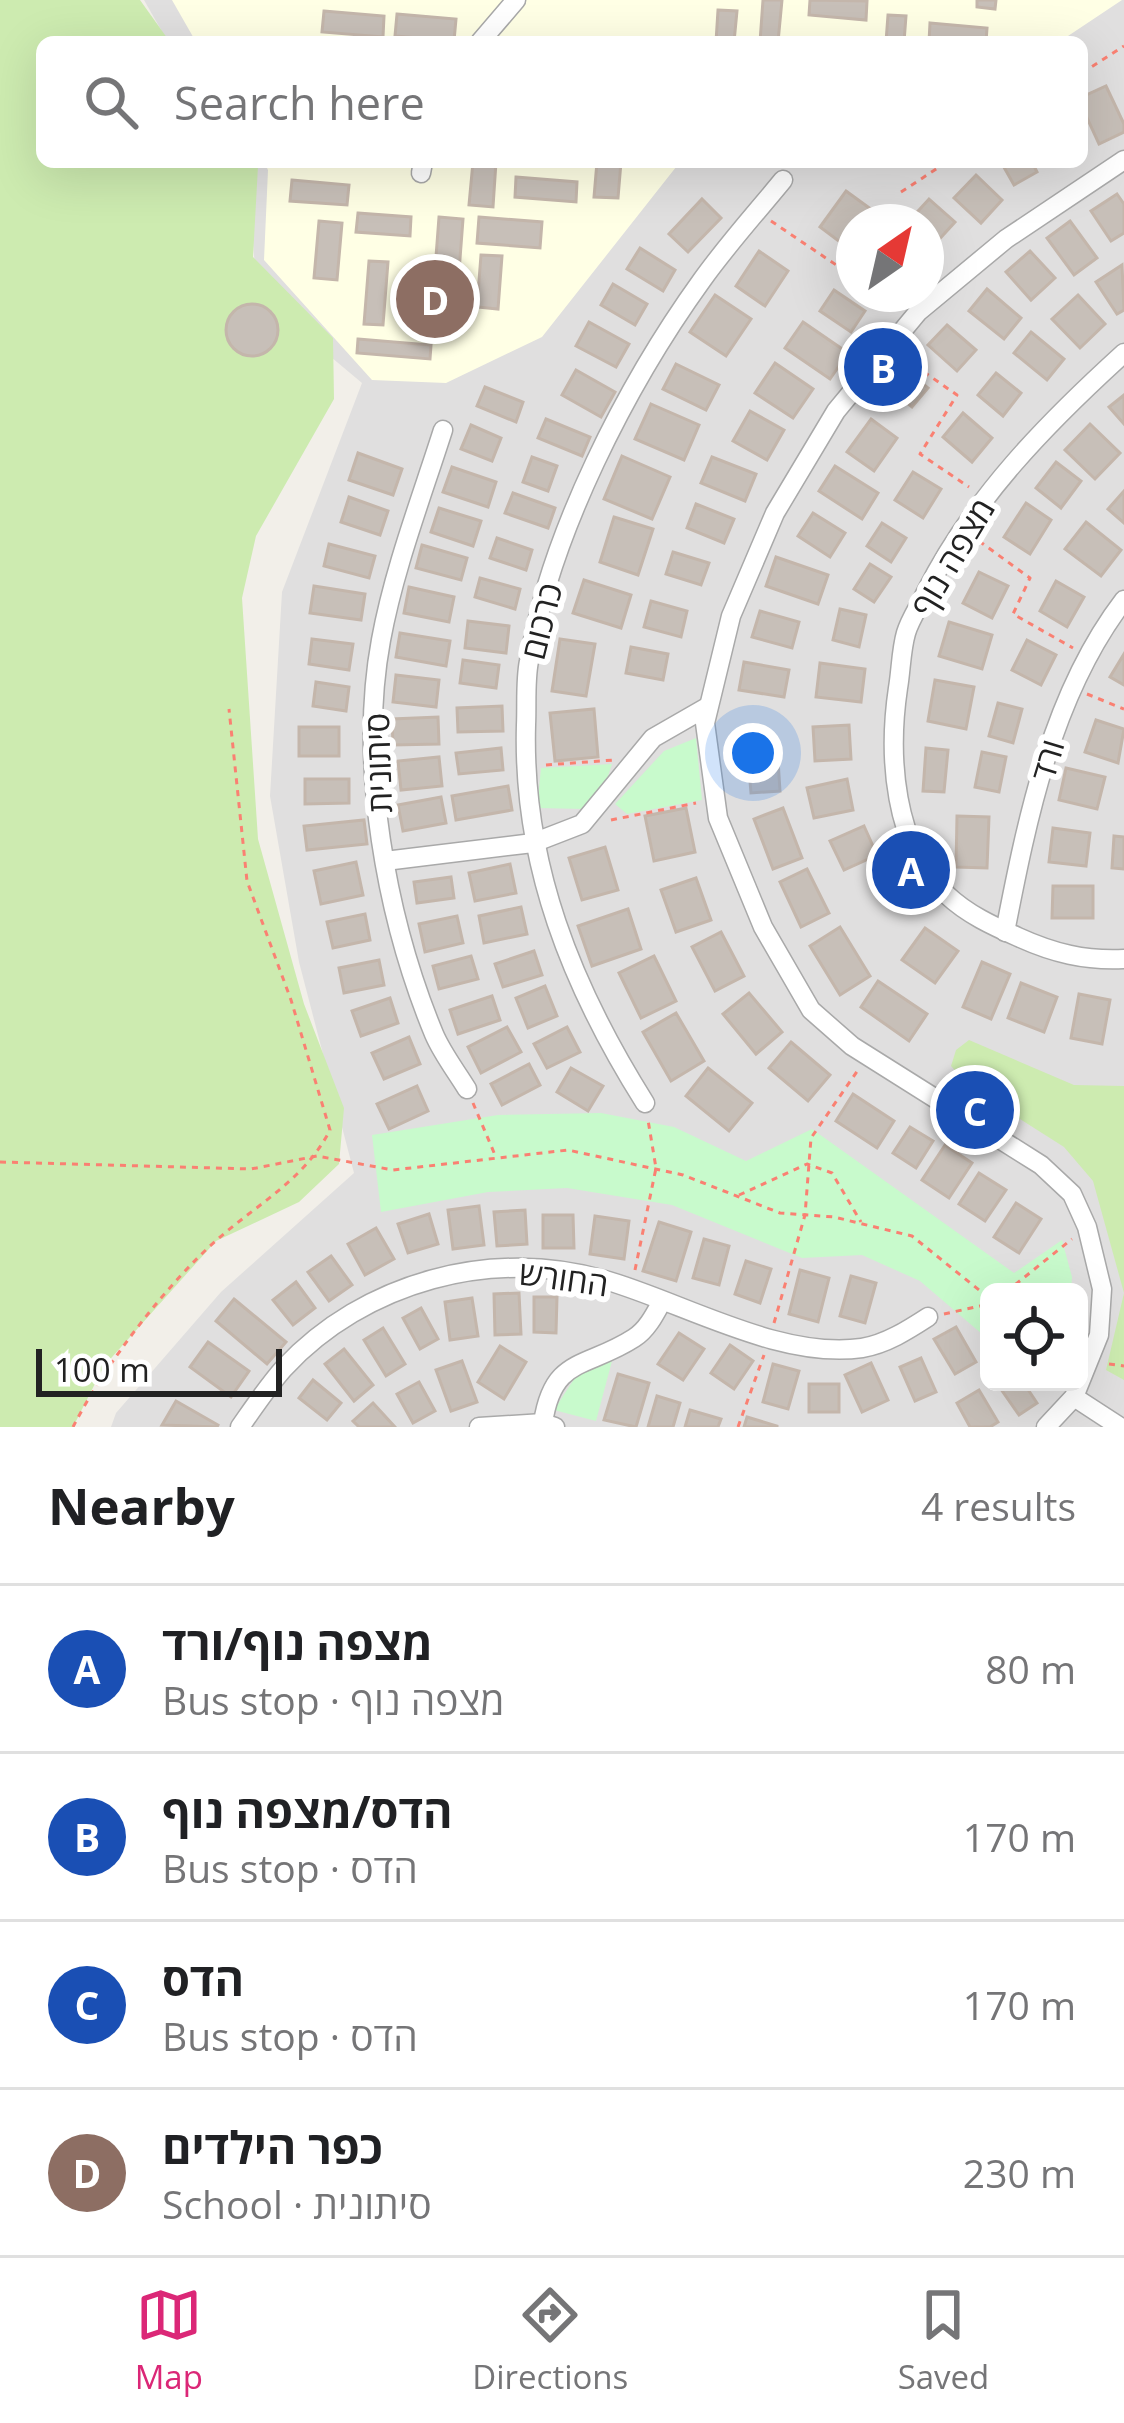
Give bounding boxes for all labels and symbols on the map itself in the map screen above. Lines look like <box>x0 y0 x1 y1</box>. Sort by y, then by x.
north arrow <box>836 204 944 312</box>
pin: D <box>396 254 474 344</box>
pin: B <box>844 322 922 412</box>
street label: מצפה נוף <box>899 489 1005 625</box>
street label: כרכום <box>510 578 572 664</box>
street label: סיתונית <box>354 712 402 814</box>
your location <box>723 723 783 783</box>
street label: ורד <box>1019 734 1075 786</box>
pin: A <box>872 825 950 915</box>
pin: C <box>936 1065 1014 1155</box>
street label: החורש <box>516 1249 612 1307</box>
scale bar <box>36 1343 282 1396</box>

